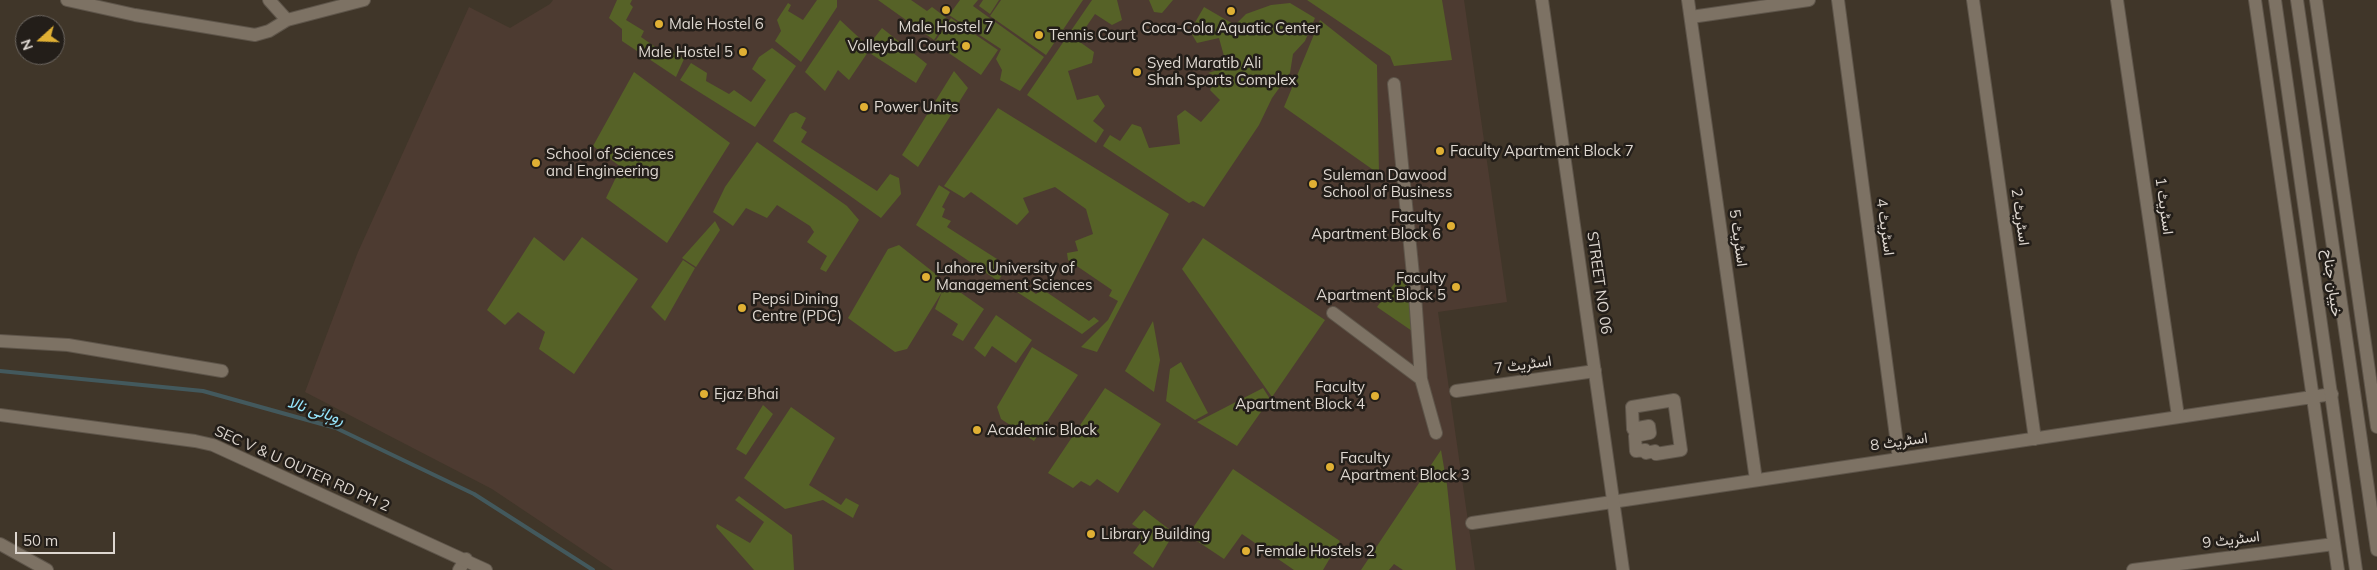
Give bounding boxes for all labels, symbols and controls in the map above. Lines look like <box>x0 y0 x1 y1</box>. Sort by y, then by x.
marker: Male Hostel 7 <box>940 4 952 16</box>
marker: Coca-Cola Aquatic Center <box>1225 5 1237 17</box>
north arrow <box>15 15 65 65</box>
place label: Male Hostel 6 <box>669 15 764 33</box>
marker: Male Hostel 6 <box>653 18 665 30</box>
place label: Male Hostel 7 <box>899 18 993 36</box>
place label: Coca-Cola Aquatic Center <box>1141 19 1321 37</box>
place label: Tennis Court <box>1049 26 1136 44</box>
marker: Tennis Court <box>1033 29 1045 41</box>
text: N <box>17 37 37 53</box>
place label: Volleyball Court <box>848 37 956 55</box>
marker: Volleyball Court <box>960 40 972 52</box>
place label: Male Hostel 5 <box>638 43 733 61</box>
marker: Male Hostel 5 <box>737 46 749 58</box>
place label: Syed Maratib Ali Shah Sports Complex <box>1147 54 1296 89</box>
marker: Syed Maratib Ali Shah Sports Complex <box>1131 66 1143 78</box>
place label: Power Units <box>874 98 958 116</box>
marker: Power Units <box>858 101 870 113</box>
place label: Faculty Apartment Block 7 <box>1450 142 1634 160</box>
place label: School of Sciences and Engineering <box>546 145 674 180</box>
marker: Faculty Apartment Block 7 <box>1434 145 1446 157</box>
marker: School of Sciences and Engineering <box>530 157 542 169</box>
place label: Suleman Dawood School of Business <box>1323 166 1452 201</box>
street label: اسٹریٹ 1 <box>2151 176 2177 236</box>
marker: Suleman Dawood School of Business <box>1307 178 1319 190</box>
street label: اسٹریٹ 2 <box>2007 187 2033 247</box>
street label: اسٹریٹ 4 <box>1872 197 1898 257</box>
place label: Faculty Apartment Block 6 <box>1311 208 1441 243</box>
street label: اسٹریٹ 5 <box>1725 208 1751 268</box>
marker: Faculty Apartment Block 6 <box>1445 220 1457 232</box>
street label: STREET NO 06 <box>1583 230 1615 336</box>
street label: خیبان جناح <box>2318 248 2346 318</box>
place label: Lahore University of Management Sciences <box>936 259 1092 294</box>
place label: Faculty Apartment Block 5 <box>1316 269 1446 304</box>
marker: Lahore University of Management Sciences <box>920 271 932 283</box>
marker: Faculty Apartment Block 5 <box>1450 281 1462 293</box>
place label: Pepsi Dining Centre (PDC) <box>752 290 842 325</box>
marker: Pepsi Dining Centre (PDC) <box>736 302 748 314</box>
street label: اسٹریٹ 7 <box>1493 352 1553 378</box>
place label: Faculty Apartment Block 4 <box>1235 378 1365 413</box>
place label: Ejaz Bhai <box>714 385 779 403</box>
marker: Ejaz Bhai <box>698 388 710 400</box>
marker: Faculty Apartment Block 4 <box>1369 390 1381 402</box>
water label: روہائی نالا <box>285 393 347 429</box>
place label: Academic Block <box>987 421 1097 439</box>
street label: SEC V & U OUTER RD PH 2 <box>212 422 392 516</box>
marker: Academic Block <box>971 424 983 436</box>
street label: اسٹریٹ 8 <box>1869 429 1929 455</box>
place label: Faculty Apartment Block 3 <box>1340 449 1470 484</box>
marker: Faculty Apartment Block 3 <box>1324 461 1336 473</box>
scale bar <box>18 522 118 554</box>
place label: Library Building <box>1101 525 1210 543</box>
marker: Library Building <box>1085 528 1097 540</box>
street label: اسٹریٹ 9 <box>2201 528 2261 552</box>
text: 50 m <box>23 531 58 550</box>
place label: Female Hostels 2 <box>1256 542 1375 560</box>
marker: Female Hostels 2 <box>1240 545 1252 557</box>

